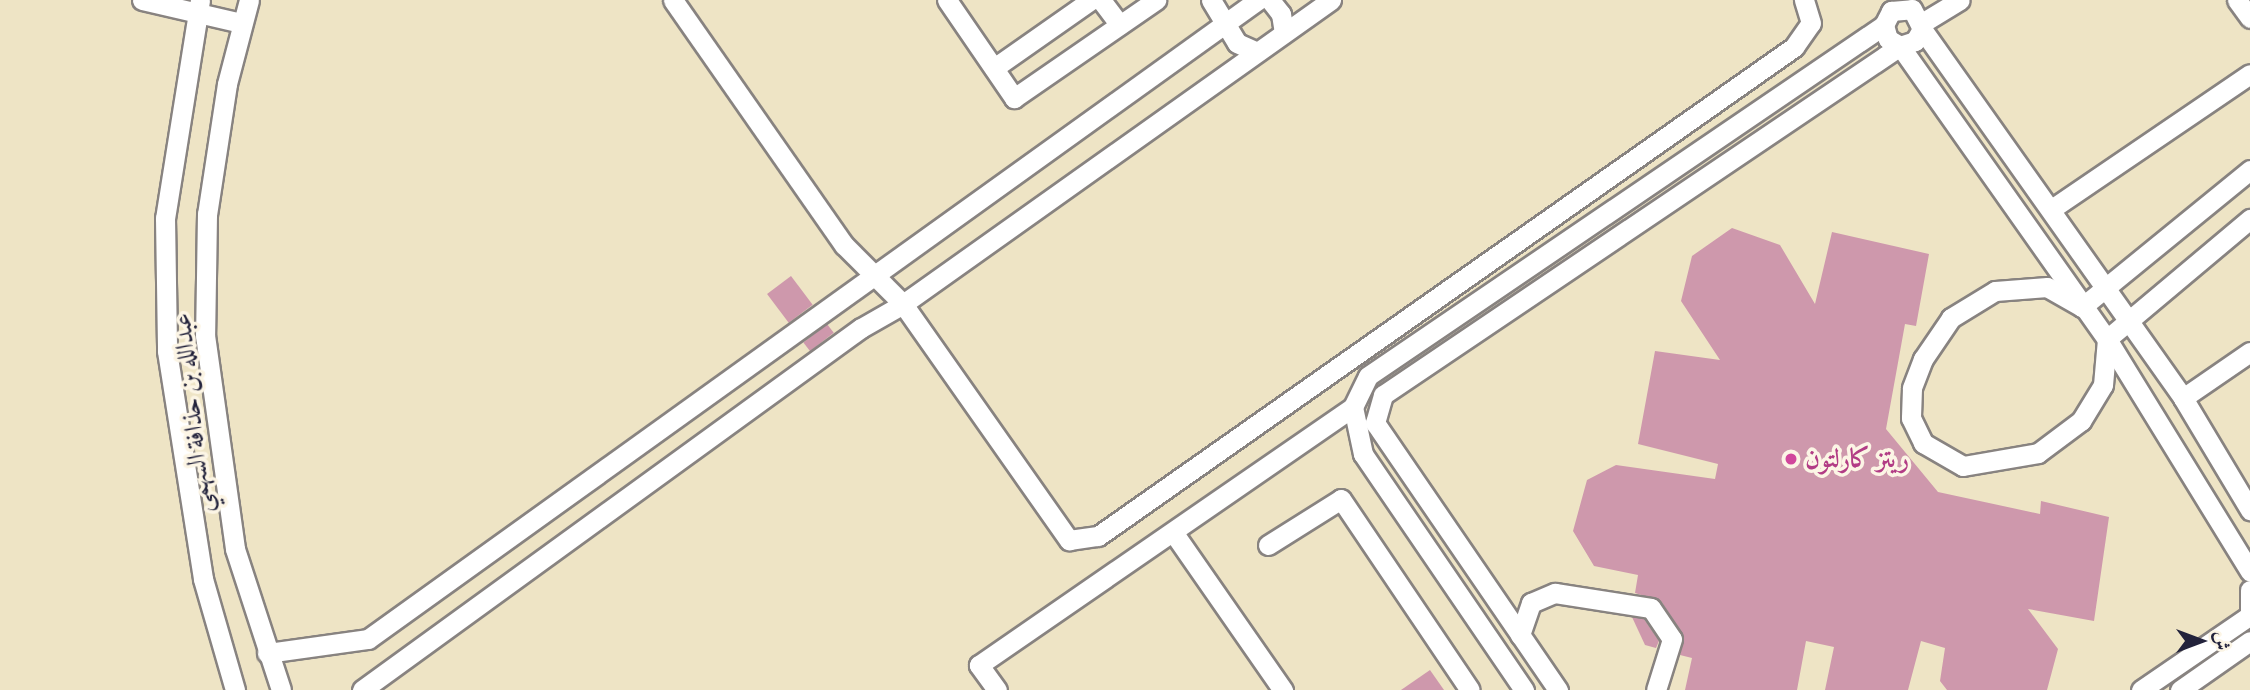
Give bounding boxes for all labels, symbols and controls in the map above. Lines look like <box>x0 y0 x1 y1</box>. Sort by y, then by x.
street label: عبدالله بن حذافة السهمي <box>166 311 218 515</box>
place label: ريتز كارلتون <box>1805 443 1909 475</box>
marker: ريتز كارلتون <box>1783 451 1799 467</box>
north arrow <box>2166 606 2236 676</box>
text: ش <box>2210 632 2235 650</box>

